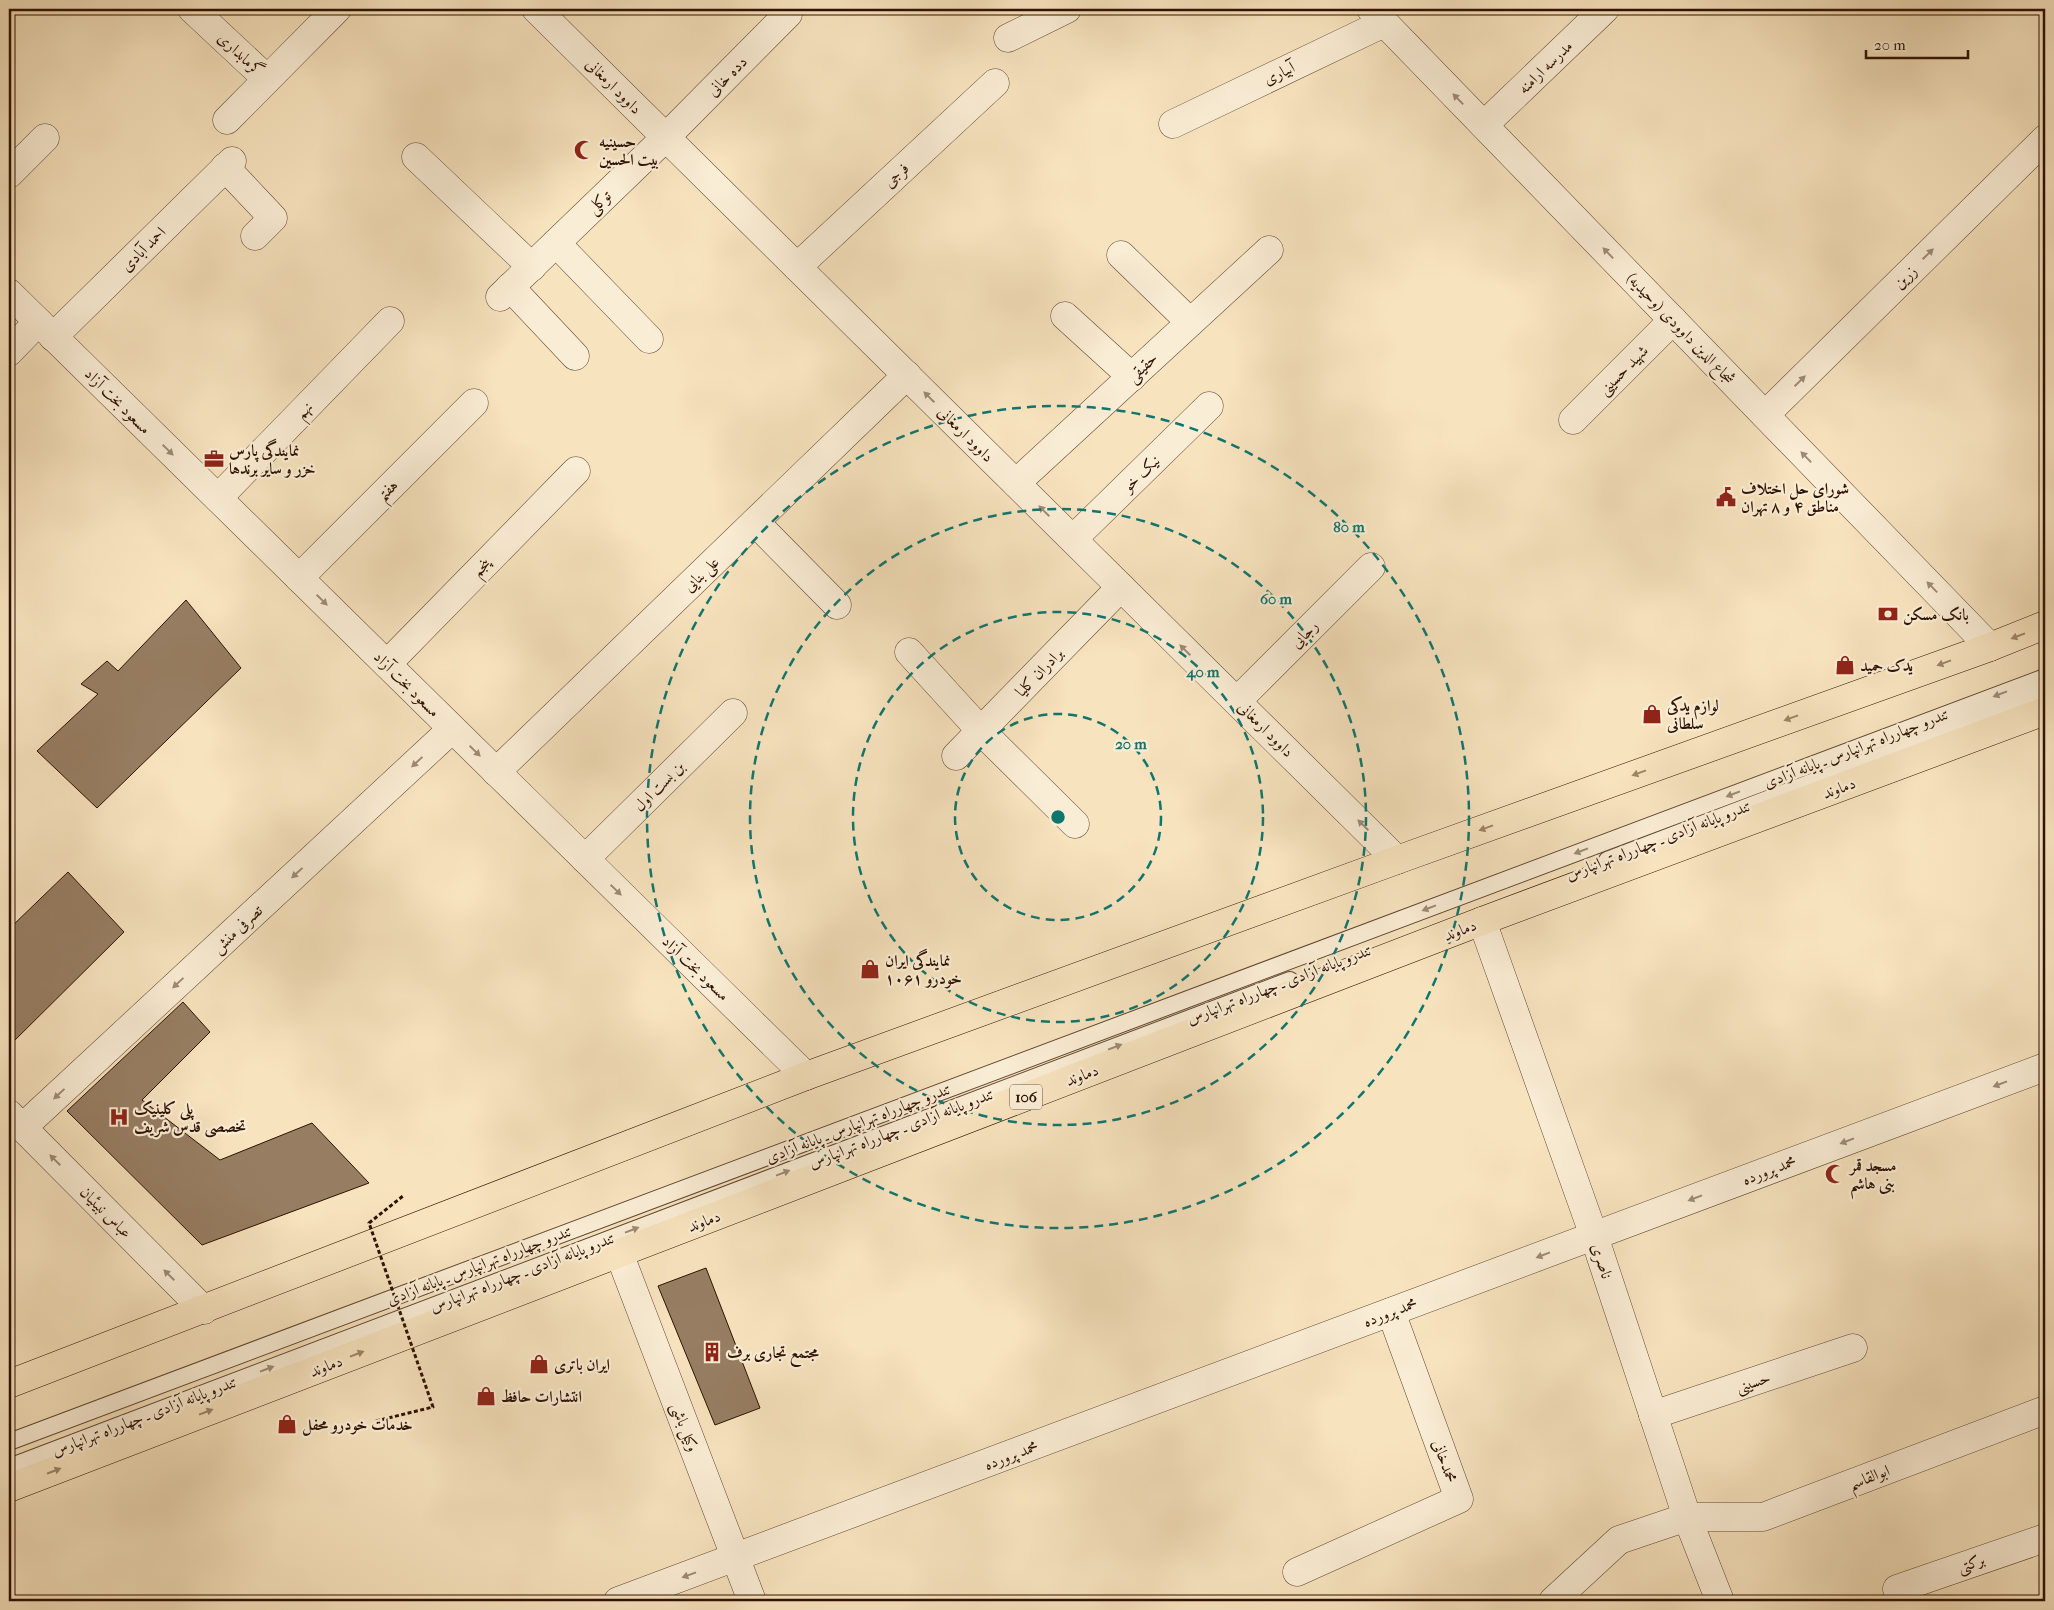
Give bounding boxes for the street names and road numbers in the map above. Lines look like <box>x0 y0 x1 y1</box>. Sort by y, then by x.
street label: گرمابداری <box>213 27 269 81</box>
street label: مدرسه ارامنه <box>1514 36 1576 98</box>
street label: دده خانی <box>703 52 751 100</box>
street label: داوود ارمغانی <box>582 54 646 118</box>
street label: آبیاری <box>1260 57 1300 90</box>
street label: فرجی <box>879 159 913 192</box>
street label: توکلی <box>583 185 617 219</box>
street label: احمد آبادی <box>117 223 169 275</box>
street label: زرین <box>1889 261 1921 293</box>
street label: شجاع الدین داوودی (وحیدیه) <box>1620 268 1739 391</box>
street label: شهید حسینی <box>1594 341 1653 400</box>
street label: حقیقی <box>1123 348 1163 387</box>
street label: مسعود بخت آزاد <box>80 364 155 439</box>
street label: نهم <box>291 397 321 427</box>
street label: داوود ارمغانی <box>934 402 998 466</box>
street label: نیک خو <box>1117 451 1164 497</box>
street label: هفتم <box>372 475 407 510</box>
street label: پنجم <box>467 552 500 585</box>
street label: علی بنایی <box>679 552 724 597</box>
street label: رجایی <box>1286 616 1323 653</box>
street label: برادران کلیا <box>1011 643 1067 700</box>
street label: مسعود بخت آزاد <box>369 647 444 722</box>
street label: داوود ارمغانی <box>1234 697 1298 761</box>
street label: تندرو چهارراه تهرانپارس ـ پایانه آزادی <box>1761 704 1952 794</box>
street label: بن بست اول <box>630 757 689 816</box>
street label: دماوند <box>1820 773 1858 803</box>
street label: تندرو پایانه آزادی ـ چهارراه تهرانپارس <box>1563 796 1754 886</box>
street label: تصرفی منش <box>208 900 268 958</box>
street label: دماوند <box>1441 915 1479 945</box>
street label: مسعود بخت آزاد <box>658 931 733 1005</box>
street label: تندرو پایانه آزادی ـ چهارراه تهرانپارس <box>1184 940 1375 1030</box>
street label: دماوند <box>1063 1060 1101 1090</box>
street label: تندرو چهارراه تهرانپارس ـ پایانه آزادی <box>763 1079 954 1169</box>
street label: تندرو پایانه آزادی ـ چهارراه تهرانپارس <box>806 1084 997 1174</box>
road number: 106 <box>1010 1084 1042 1110</box>
street label: محمد پرورده <box>1739 1151 1799 1190</box>
street label: عباس نبیئیان <box>76 1182 136 1242</box>
street label: دماوند <box>685 1206 723 1236</box>
street label: تندرو چهارراه تهرانپارس ـ پایانه آزادی <box>384 1221 575 1311</box>
street label: تندرو پایانه آزادی ـ چهارراه تهرانپارس <box>427 1228 618 1318</box>
street label: ناصری <box>1586 1241 1617 1282</box>
street label: محمد پرورده <box>1360 1293 1420 1332</box>
street label: دماوند <box>307 1351 345 1381</box>
street label: حسینی <box>1733 1368 1773 1398</box>
street label: تندرو پایانه آزادی ـ چهارراه تهرانپارس <box>49 1372 240 1462</box>
street label: وکیل باشی <box>665 1400 703 1455</box>
street label: محمد پرورده <box>981 1436 1041 1475</box>
street label: محمدخانی <box>1428 1437 1462 1485</box>
street label: ابوالقاسم <box>1846 1461 1895 1500</box>
street label: برکتی <box>1955 1549 1988 1578</box>

